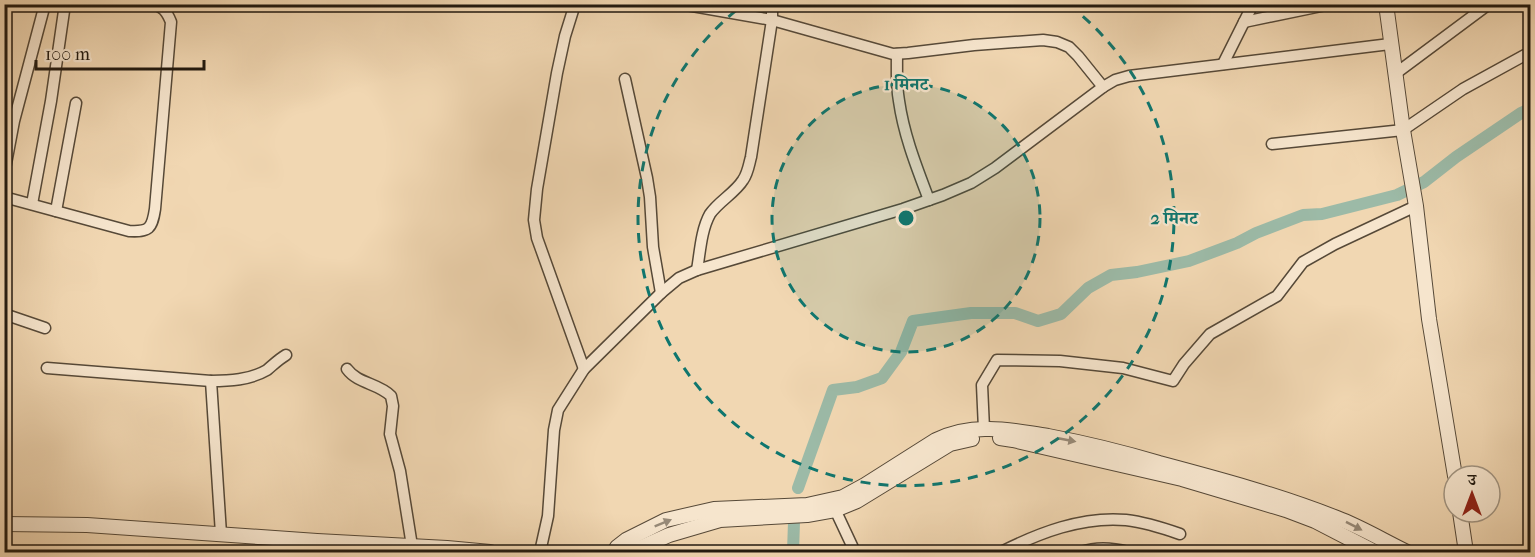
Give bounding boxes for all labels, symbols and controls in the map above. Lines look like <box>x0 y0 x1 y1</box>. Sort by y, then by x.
scale bar <box>36 33 204 71</box>
text: 100 m <box>45 44 90 65</box>
text: 1 मिनट <box>884 74 929 95</box>
centre of rings <box>896 208 916 228</box>
text: 2 मिनट <box>1150 208 1199 229</box>
one-way arrow <box>1058 436 1077 445</box>
north arrow <box>1442 464 1502 524</box>
text: उ <box>1467 470 1478 489</box>
one-way arrow <box>654 517 672 527</box>
one-way arrow <box>1345 521 1362 531</box>

